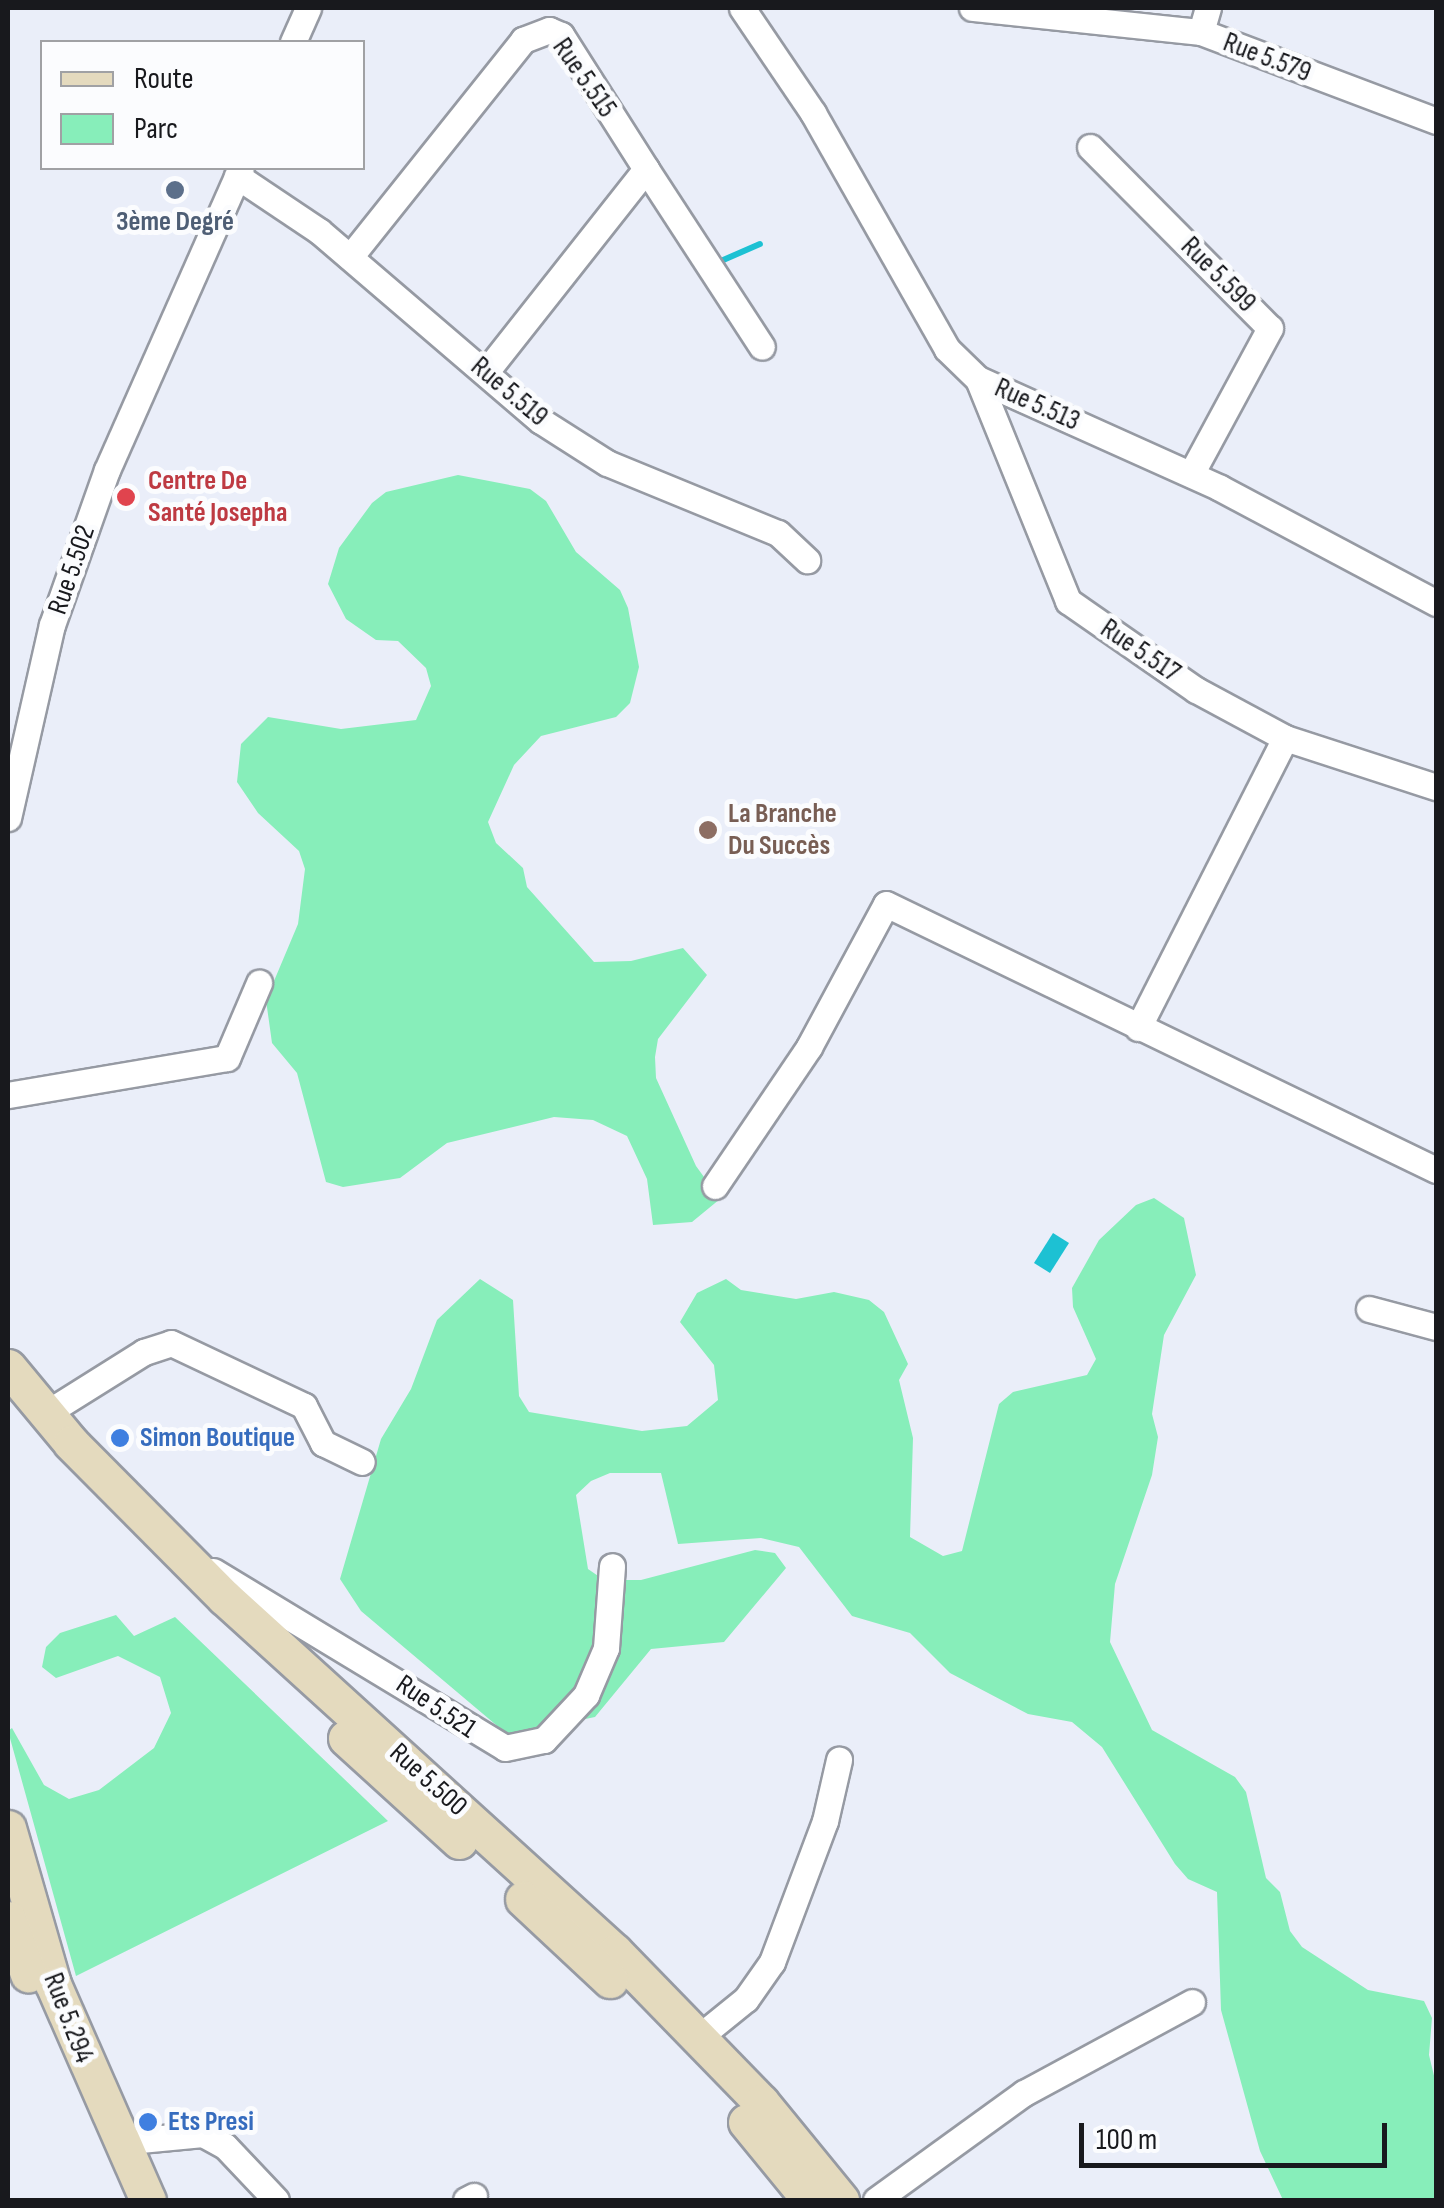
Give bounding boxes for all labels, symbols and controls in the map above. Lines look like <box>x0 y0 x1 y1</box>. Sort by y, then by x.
street label: Rue 5.579 <box>1218 26 1316 90</box>
street label: Rue 5.515 <box>545 32 623 124</box>
legend <box>40 40 365 170</box>
text: Route <box>134 61 193 97</box>
text: Parc <box>134 111 178 147</box>
marker: 3ème Degré <box>164 179 186 201</box>
place label: 3ème Degré <box>116 205 234 239</box>
street label: Rue 5.599 <box>1173 230 1263 320</box>
street label: Rue 5.519 <box>464 350 554 434</box>
street label: Rue 5.513 <box>989 371 1085 439</box>
place label: Centre De Santé Josepha <box>148 464 287 530</box>
marker: Centre De Santé Josepha <box>113 484 139 510</box>
street label: Rue 5.502 <box>41 521 103 619</box>
street label: Rue 5.517 <box>1094 612 1186 690</box>
place label: La Branche Du Succès <box>728 797 837 863</box>
marker: La Branche Du Succès <box>697 819 719 841</box>
place label: Simon Boutique <box>140 1421 295 1455</box>
marker: Simon Boutique <box>109 1427 131 1449</box>
street label: Rue 5.521 <box>390 1668 482 1746</box>
street label: Rue 5.500 <box>382 1736 474 1824</box>
street label: Rue 5.294 <box>36 1968 100 2068</box>
scale bar <box>1084 2103 1392 2165</box>
place label: Ets Presi <box>168 2105 254 2139</box>
marker: Ets Presi <box>137 2111 159 2133</box>
text: 100 m <box>1096 2122 1157 2158</box>

